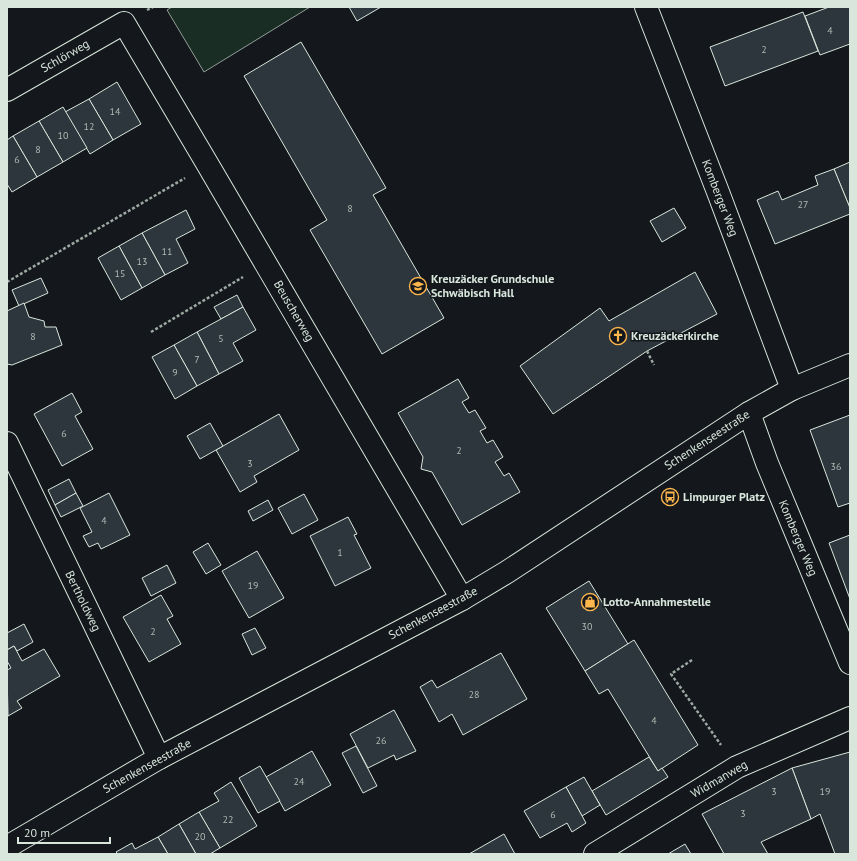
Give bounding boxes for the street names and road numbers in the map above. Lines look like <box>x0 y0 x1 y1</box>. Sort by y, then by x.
street label: Schlörweg <box>38 36 92 75</box>
street label: Komberger Weg <box>699 157 742 238</box>
street label: Beuscherweg <box>271 278 318 344</box>
street label: Schenkenseestraße <box>661 406 752 473</box>
street label: Komberger Weg <box>776 498 821 578</box>
street label: Bertholdweg <box>62 568 105 634</box>
street label: Schenkenseestraße <box>386 583 480 642</box>
street label: Schenkenseestraße <box>100 735 194 796</box>
street label: Widmanweg <box>688 756 750 801</box>

